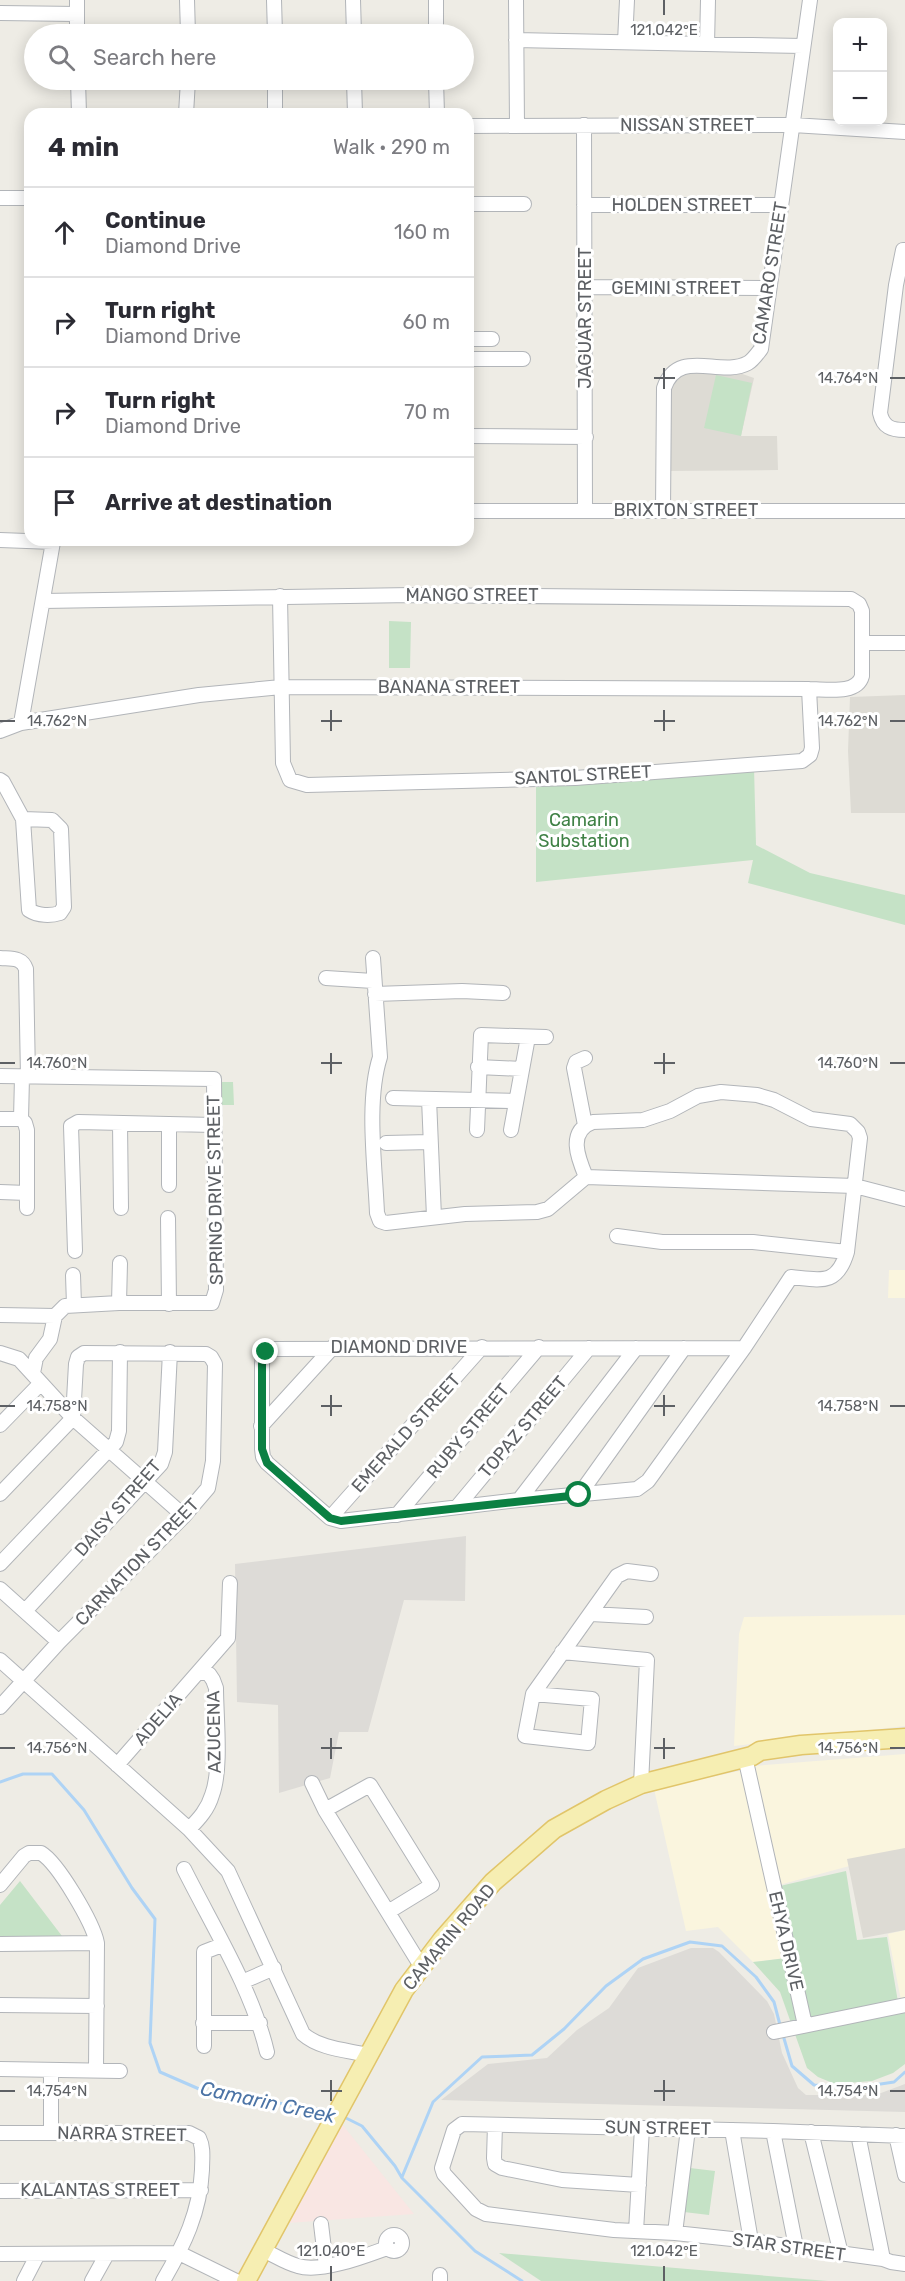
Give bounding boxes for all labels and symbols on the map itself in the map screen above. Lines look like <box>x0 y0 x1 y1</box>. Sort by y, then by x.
text: 121.042°E <box>630 21 698 39</box>
street label: NISSAN STREET <box>620 114 754 136</box>
street label: HOLDEN STREET <box>612 194 752 216</box>
street label: CAMARO STREET <box>748 200 792 346</box>
street label: JAGUAR STREET <box>574 247 596 389</box>
street label: GEMINI STREET <box>611 277 741 299</box>
text: 14.764°N <box>818 369 878 387</box>
street label: BRIXTON STREET <box>614 499 758 521</box>
street label: MANGO STREET <box>405 584 539 606</box>
street label: BANANA STREET <box>378 676 520 698</box>
text: 14.762°N <box>27 712 87 730</box>
text: 14.762°N <box>818 712 878 730</box>
street label: SANTOL STREET <box>514 760 652 790</box>
park label: Camarin Substation <box>538 809 630 852</box>
text: 14.760°N <box>27 1054 87 1072</box>
text: 14.760°N <box>818 1054 878 1072</box>
street label: SPRING DRIVE STREET <box>202 1095 228 1285</box>
street label: DIAMOND DRIVE <box>331 1336 467 1358</box>
route end <box>252 1338 278 1364</box>
street label: EMERALD STREET <box>347 1369 465 1497</box>
street label: TOPAZ STREET <box>474 1372 572 1482</box>
street label: RUBY STREET <box>422 1379 514 1483</box>
text: 14.758°N <box>26 1397 88 1415</box>
text: 14.758°N <box>817 1397 879 1415</box>
street label: DAISY STREET <box>70 1455 166 1561</box>
route start <box>565 1481 591 1507</box>
street label: CARNATION STREET <box>70 1494 204 1630</box>
street label: ADELIA <box>129 1688 187 1750</box>
street label: AZUCENA <box>202 1690 226 1774</box>
text: 14.756°N <box>27 1739 87 1757</box>
text: 14.756°N <box>818 1739 878 1757</box>
street label: CAMARIN ROAD <box>398 1879 500 1995</box>
street label: EHYA DRIVE <box>764 1889 808 1993</box>
water label: Camarin Creek <box>198 2076 338 2128</box>
text: 14.754°N <box>27 2082 88 2100</box>
text: 14.754°N <box>818 2082 879 2100</box>
street label: SUN STREET <box>605 2116 711 2140</box>
street label: NARRA STREET <box>57 2122 187 2146</box>
street label: KALANTAS STREET <box>20 2179 180 2201</box>
street label: STAR STREET <box>731 2228 847 2266</box>
text: 121.040°E <box>297 2242 365 2260</box>
text: 121.042°E <box>630 2242 698 2260</box>

